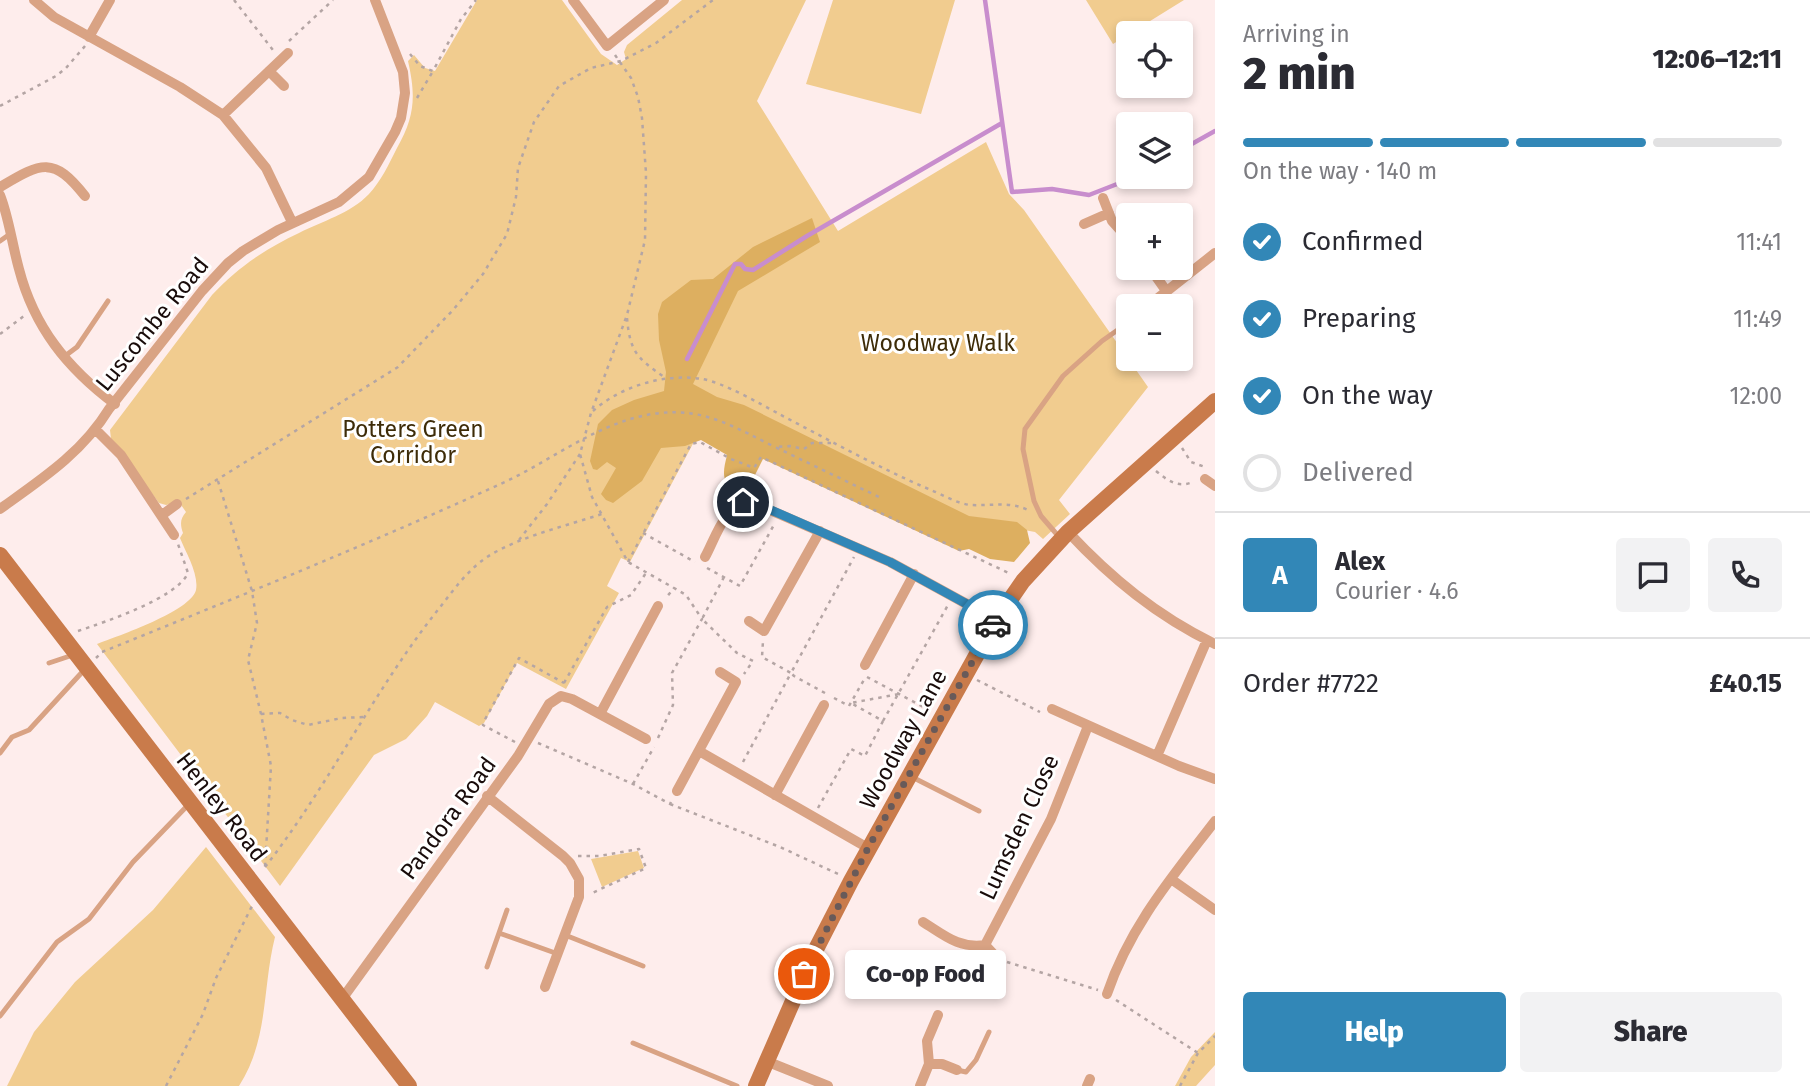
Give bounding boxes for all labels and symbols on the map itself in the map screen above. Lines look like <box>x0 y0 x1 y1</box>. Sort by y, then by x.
street label: Luscombe Road <box>89 251 215 397</box>
park label: Woodway Walk <box>861 329 1015 357</box>
park label: Potters Green Corridor <box>342 415 484 469</box>
pin <box>713 472 773 532</box>
courier <box>958 590 1028 660</box>
street label: Woodway Lane <box>853 664 953 814</box>
street label: Henley Road <box>171 747 273 867</box>
street label: Lumsden Close <box>973 750 1065 904</box>
street label: Pandora Road <box>394 751 502 885</box>
pin <box>774 944 834 1004</box>
callout: Co-op Food <box>846 950 1007 998</box>

